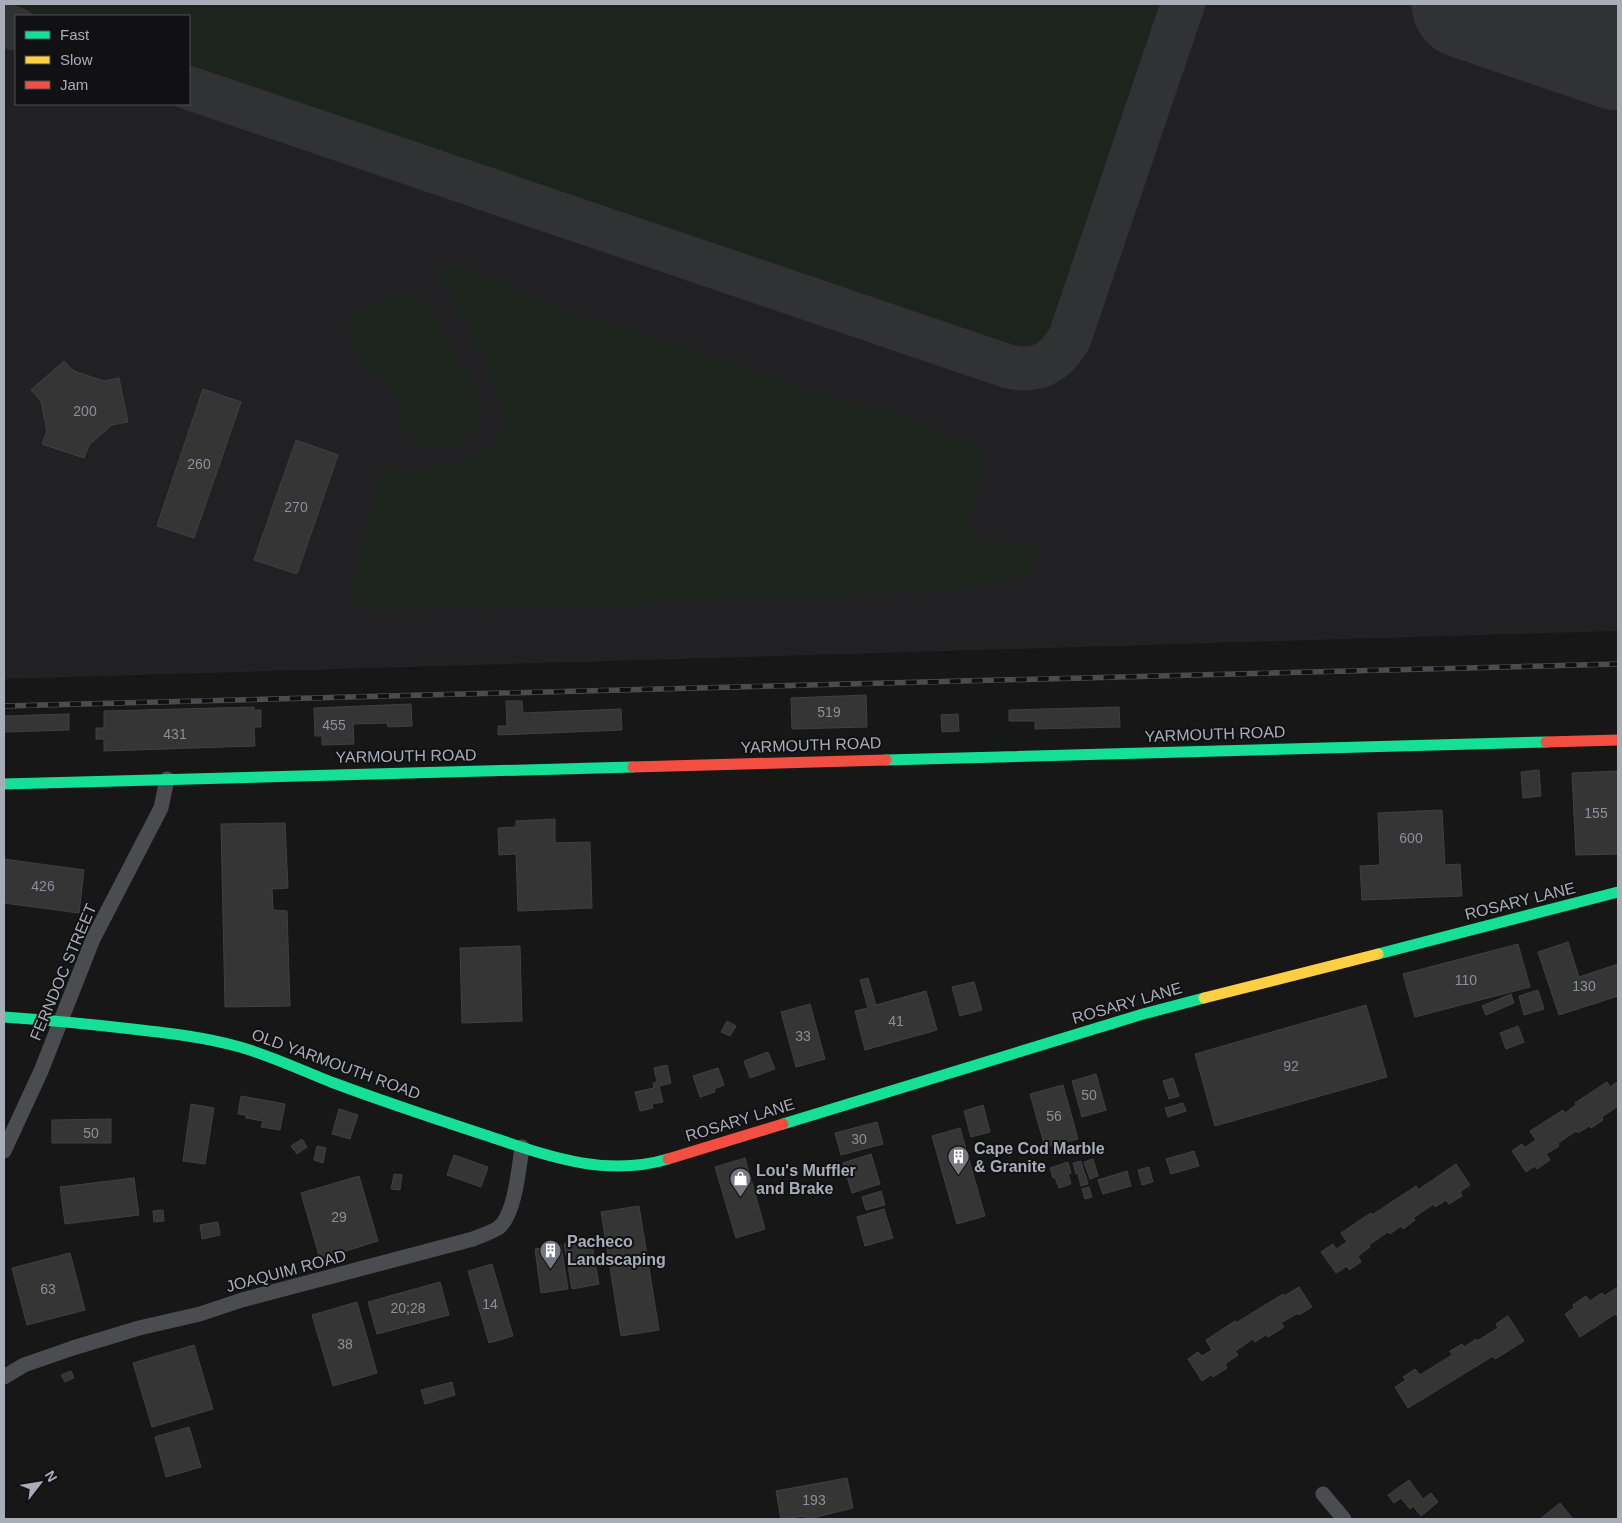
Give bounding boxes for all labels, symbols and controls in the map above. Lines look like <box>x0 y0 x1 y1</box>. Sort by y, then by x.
legend <box>15 15 190 105</box>
text: Fast <box>60 26 90 43</box>
text: Slow <box>60 51 93 68</box>
text: Jam <box>60 76 88 93</box>
house number: 200 <box>73 403 97 419</box>
house number: 260 <box>187 456 211 472</box>
house number: 270 <box>284 499 308 515</box>
house number: 519 <box>817 704 841 720</box>
house number: 455 <box>322 717 346 733</box>
street label: YARMOUTH ROAD <box>1144 723 1286 745</box>
house number: 431 <box>163 726 187 742</box>
street label: YARMOUTH ROAD <box>740 734 882 756</box>
street label: YARMOUTH ROAD <box>335 746 477 766</box>
house number: 155 <box>1584 805 1608 821</box>
house number: 600 <box>1399 830 1423 846</box>
house number: 426 <box>31 878 55 894</box>
street label: ROSARY LANE <box>1463 879 1577 923</box>
street label: FERNDOC STREET <box>27 901 100 1043</box>
house number: 110 <box>1455 972 1477 988</box>
house number: 130 <box>1572 978 1596 994</box>
street label: ROSARY LANE <box>1070 979 1184 1027</box>
house number: 41 <box>888 1013 904 1029</box>
street label: OLD YARMOUTH ROAD <box>249 1026 423 1102</box>
house number: 33 <box>795 1028 811 1044</box>
house number: 92 <box>1283 1058 1299 1074</box>
house number: 50 <box>1081 1087 1097 1103</box>
street label: ROSARY LANE <box>683 1095 797 1145</box>
house number: 56 <box>1046 1108 1062 1124</box>
house number: 50 <box>83 1125 99 1141</box>
house number: 30 <box>851 1131 867 1147</box>
place label: Cape Cod Marble & Granite <box>974 1140 1105 1175</box>
building icon: Cape Cod Marble & Granite <box>946 1145 970 1176</box>
place label: Lou's Muffler and Brake <box>756 1162 856 1197</box>
shop icon: Lou's Muffler and Brake <box>728 1167 752 1198</box>
house number: 29 <box>331 1209 347 1225</box>
place label: Pacheco Landscaping <box>567 1233 666 1268</box>
building icon: Pacheco Landscaping <box>539 1238 563 1269</box>
street label: JOAQUIM ROAD <box>224 1247 348 1295</box>
house number: 63 <box>40 1281 56 1297</box>
house number: 14 <box>482 1296 498 1312</box>
house number: 20;28 <box>390 1300 426 1316</box>
house number: 38 <box>337 1336 353 1352</box>
north arrow <box>15 1458 65 1508</box>
text: N <box>42 1468 61 1485</box>
house number: 193 <box>802 1492 826 1508</box>

